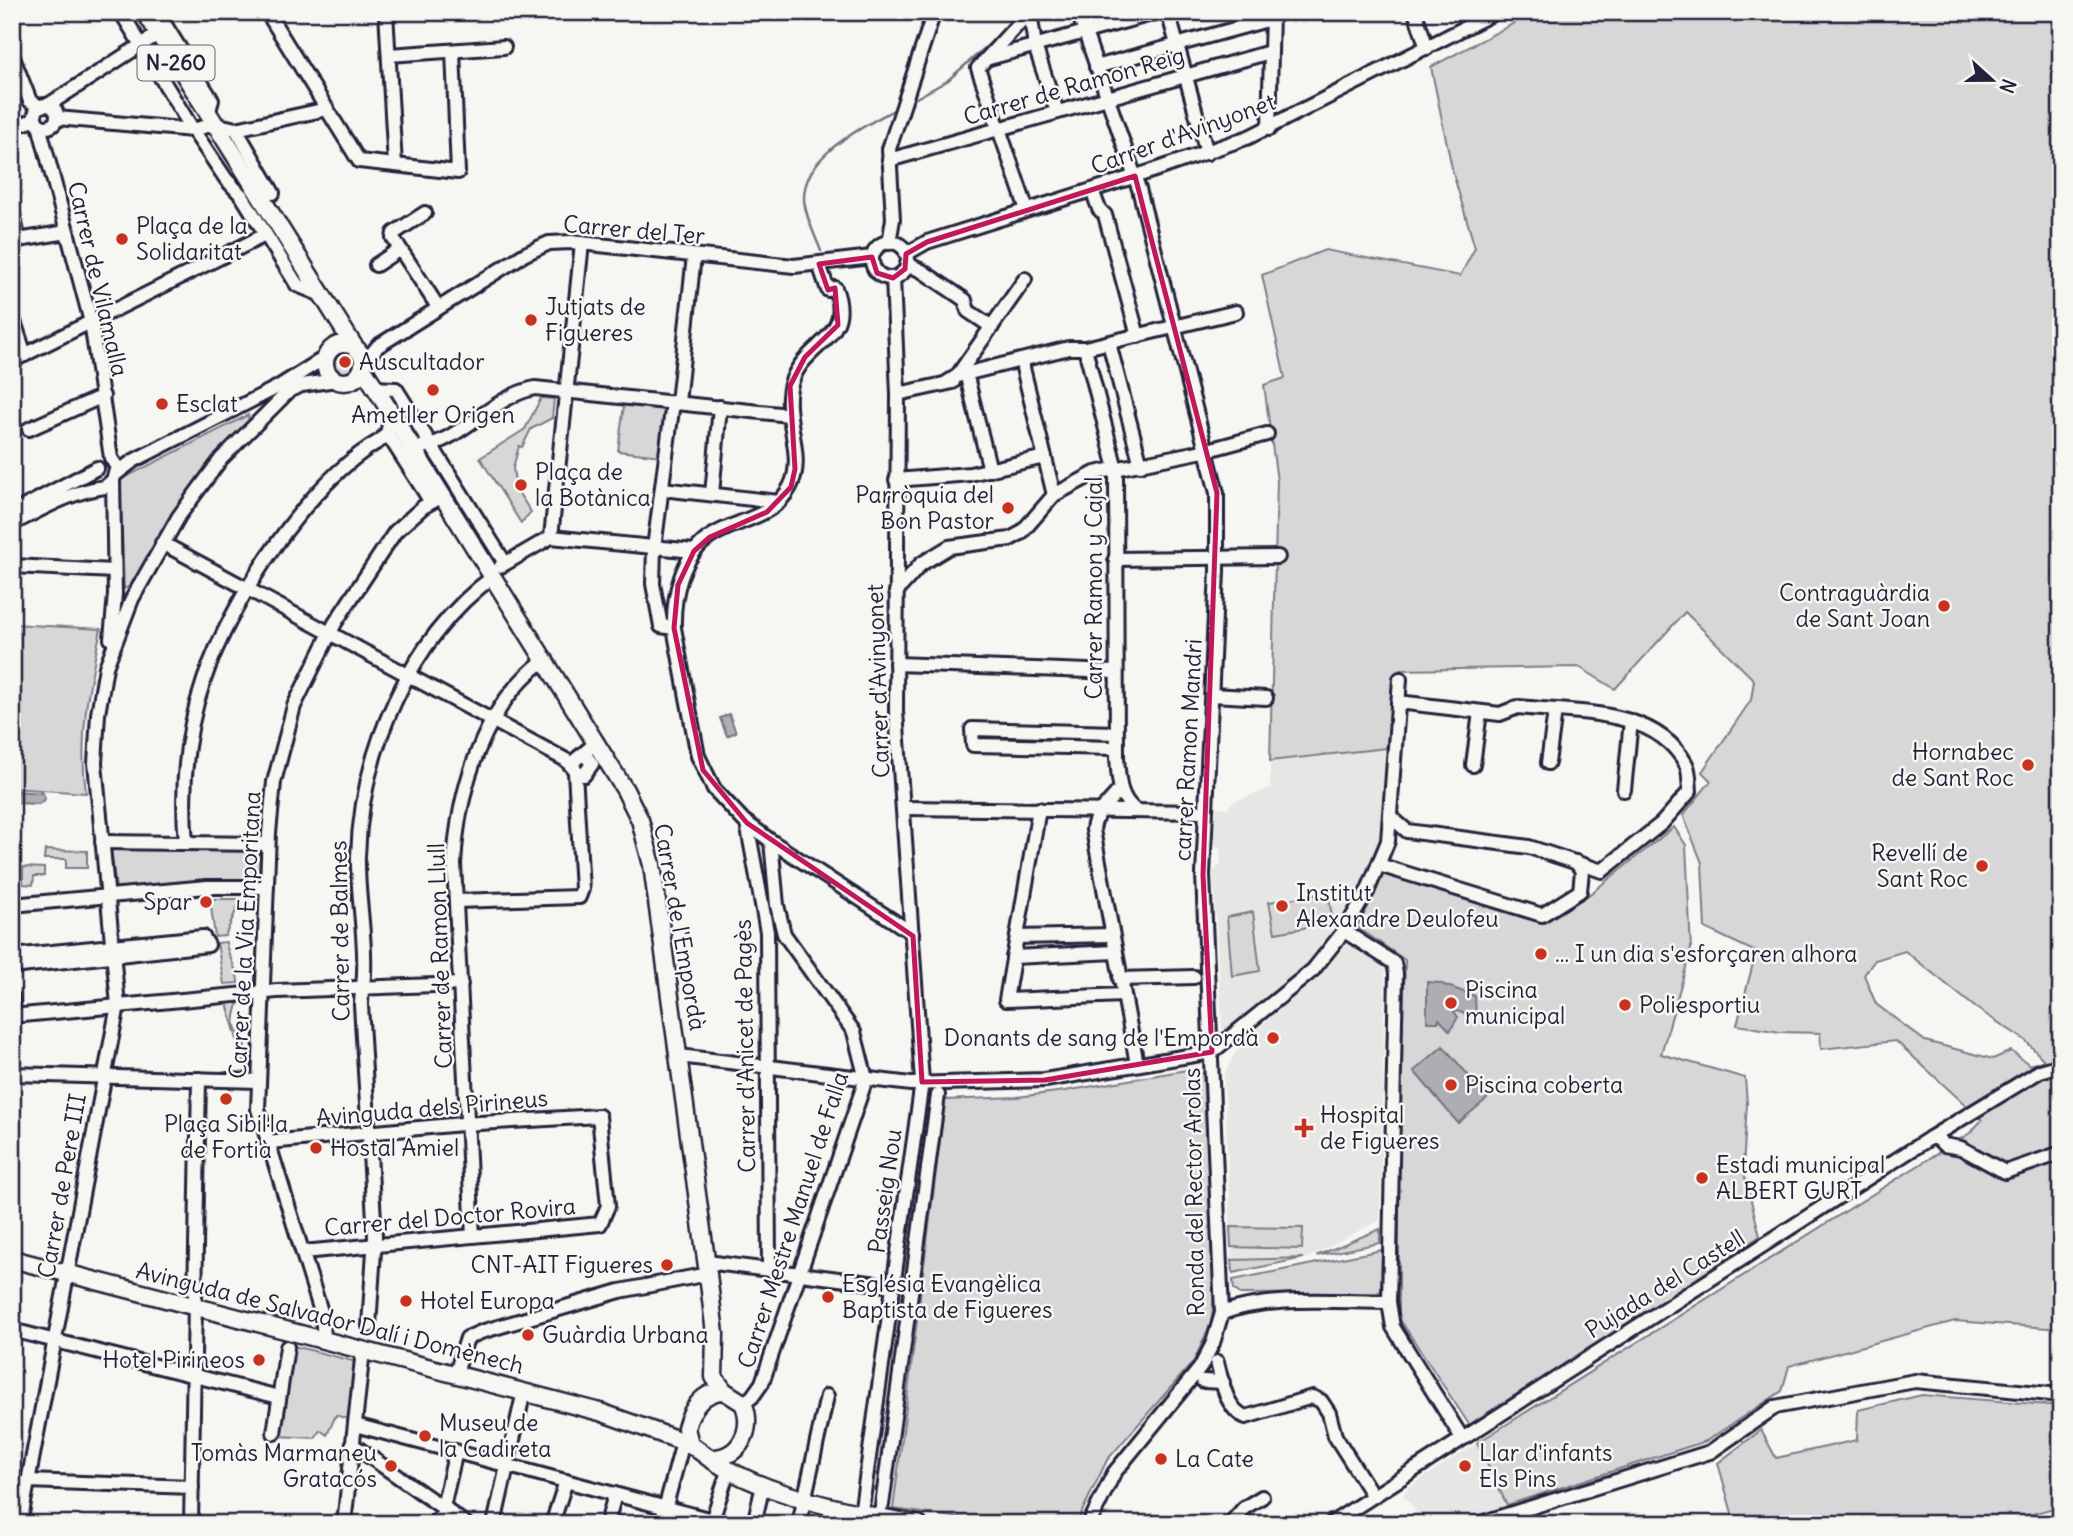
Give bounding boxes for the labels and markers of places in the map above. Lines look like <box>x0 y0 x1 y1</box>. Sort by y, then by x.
place label: Plaça de la Solidaritat <box>136 211 248 266</box>
marker: Plaça de la Solidaritat <box>114 231 130 247</box>
place label: Jutjats de Figueres <box>545 292 646 347</box>
marker: Jutjats de Figueres <box>523 312 539 328</box>
place label: Auscultador <box>359 347 485 376</box>
marker: Auscultador <box>337 354 353 370</box>
marker: Ametller Origen <box>425 382 441 398</box>
place label: Esclat <box>176 389 238 418</box>
marker: Esclat <box>154 396 170 412</box>
place label: Ametller Origen <box>351 400 515 429</box>
place label: Plaça de la Botànica <box>535 457 651 512</box>
marker: Plaça de la Botànica <box>513 477 529 493</box>
place label: Parròquia del Bon Pastor <box>855 480 995 535</box>
marker: Parròquia del Bon Pastor <box>1000 500 1016 516</box>
place label: Contraguàrdia de Sant Joan <box>1779 578 1930 633</box>
marker: Contraguàrdia de Sant Joan <box>1936 598 1952 614</box>
place label: Hornabec de Sant Roc <box>1891 737 2014 792</box>
marker: Hornabec de Sant Roc <box>2020 757 2036 773</box>
place label: Revellí de Sant Roc <box>1871 838 1968 893</box>
marker: Revellí de Sant Roc <box>1974 858 1990 874</box>
place label: Institut Alexandre Deulofeu <box>1296 878 1499 933</box>
place label: Spar <box>144 887 193 916</box>
marker: Spar <box>198 894 214 910</box>
marker: Institut Alexandre Deulofeu <box>1274 898 1290 914</box>
place label: ... I un dia s'esforçaren alhora <box>1555 939 1858 968</box>
marker: ... I un dia s'esforçaren alhora <box>1533 946 1549 962</box>
place label: Piscina municipal <box>1465 975 1565 1030</box>
place label: Poliesportiu <box>1639 990 1760 1019</box>
marker: Piscina municipal <box>1443 995 1459 1011</box>
marker: Poliesportiu <box>1617 997 1633 1013</box>
place label: Donants de sang de l'Empordà <box>944 1023 1259 1052</box>
marker: Donants de sang de l'Empordà <box>1265 1030 1281 1046</box>
place label: Piscina coberta <box>1465 1070 1623 1099</box>
marker: Piscina coberta <box>1443 1077 1459 1093</box>
marker: Plaça Sibil·la de Fortià <box>218 1091 234 1107</box>
place label: Hospital de Figueres <box>1320 1100 1440 1155</box>
place label: Plaça Sibil·la de Fortià <box>164 1109 288 1164</box>
marker: Hospital de Figueres <box>1294 1118 1314 1138</box>
place label: Hostal Amiel <box>330 1133 459 1162</box>
marker: Hostal Amiel <box>308 1140 324 1156</box>
place label: Estadi municipal ALBERT GURT <box>1716 1150 1885 1205</box>
marker: Estadi municipal ALBERT GURT <box>1694 1170 1710 1186</box>
place label: CNT-AIT Figueres <box>471 1250 653 1279</box>
marker: CNT-AIT Figueres <box>659 1257 675 1273</box>
place label: Església Evangèlica Baptista de Figueres <box>842 1269 1052 1324</box>
place label: Hotel Europa <box>420 1286 555 1315</box>
marker: Església Evangèlica Baptista de Figueres <box>820 1289 836 1305</box>
marker: Hotel Europa <box>398 1293 414 1309</box>
place label: Guàrdia Urbana <box>542 1320 709 1349</box>
marker: Guàrdia Urbana <box>520 1327 536 1343</box>
place label: Hotel Pirineos <box>103 1345 245 1374</box>
marker: Hotel Pirineos <box>251 1352 267 1368</box>
place label: Museu de la Cadireta <box>439 1408 551 1463</box>
marker: Museu de la Cadireta <box>417 1428 433 1444</box>
place label: Tomàs Marmaneu Gratacós <box>191 1438 377 1493</box>
place label: Llar d'infants Els Pins <box>1479 1438 1613 1493</box>
place label: La Cate <box>1175 1444 1254 1473</box>
marker: La Cate <box>1153 1451 1169 1467</box>
marker: Tomàs Marmaneu Gratacós <box>383 1458 399 1474</box>
marker: Llar d'infants Els Pins <box>1457 1458 1473 1474</box>

